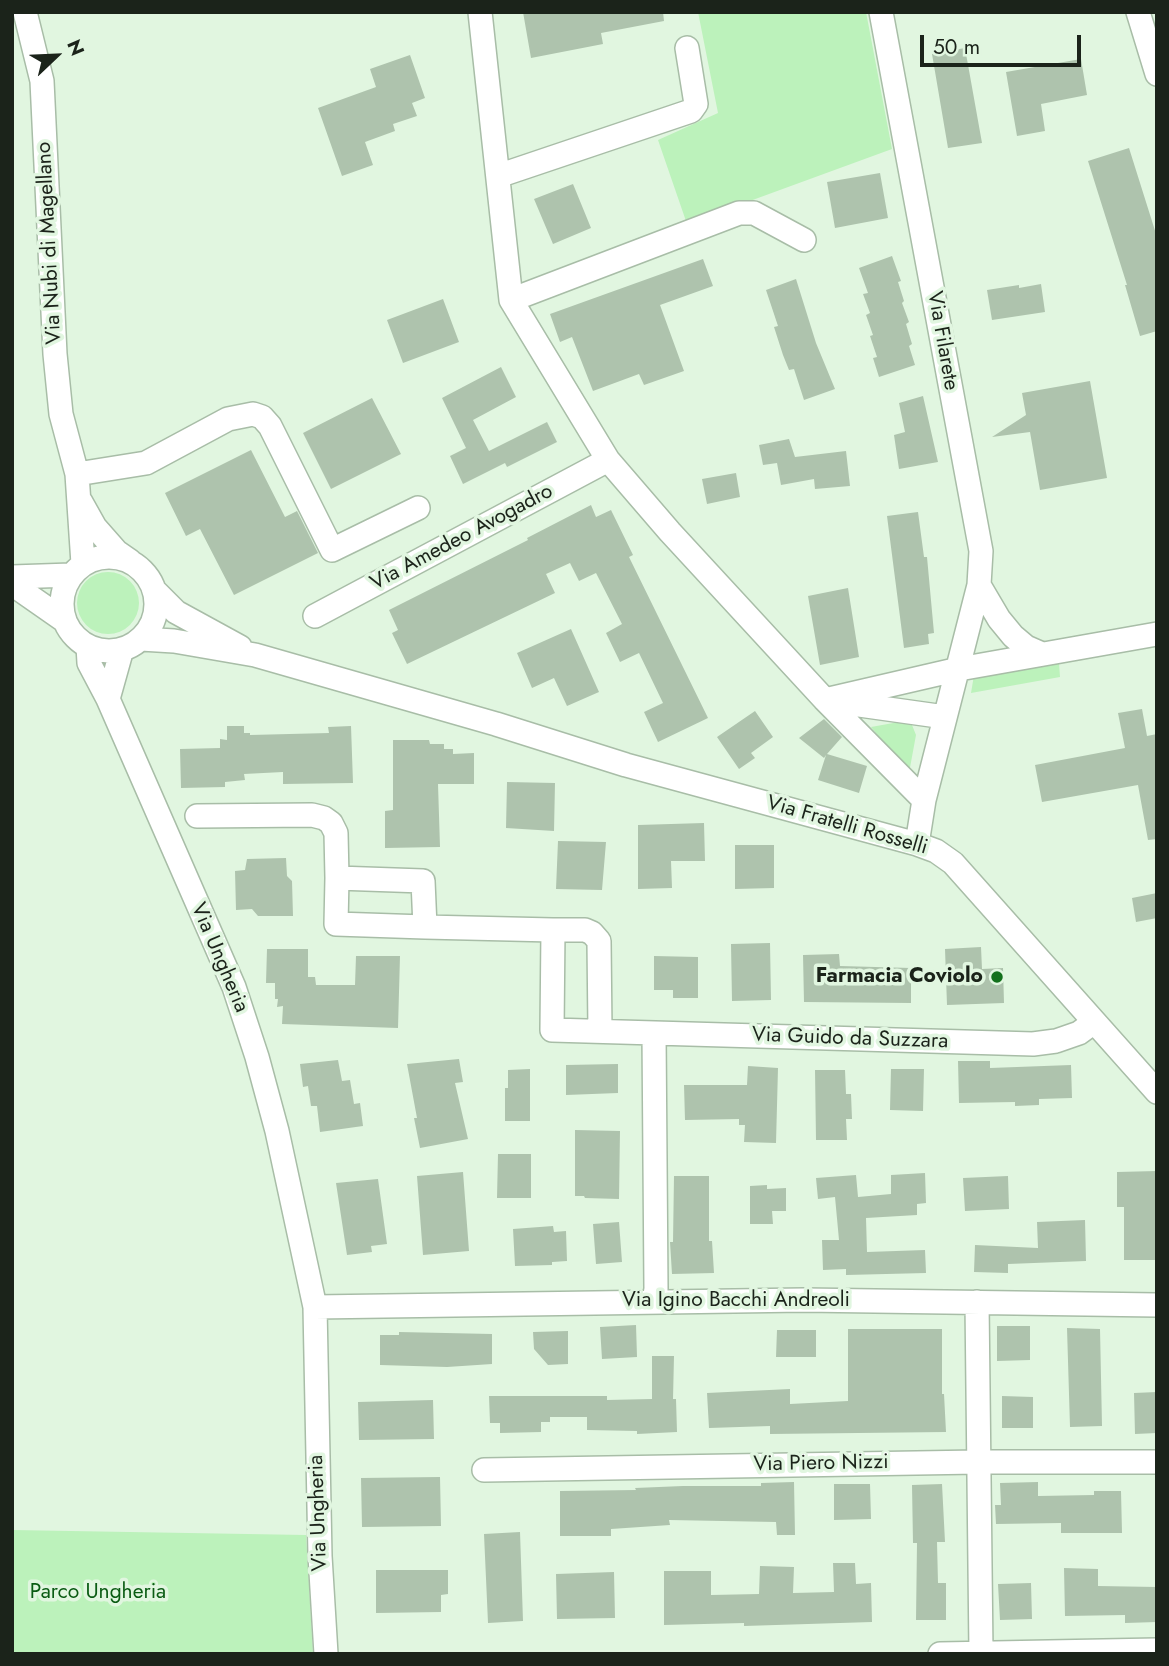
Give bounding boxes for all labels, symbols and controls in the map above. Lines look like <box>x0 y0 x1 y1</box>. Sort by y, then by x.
north arrow <box>21 21 91 91</box>
scale bar <box>924 21 1085 65</box>
text: 50 m <box>933 32 980 62</box>
text: N <box>60 35 91 60</box>
street label: Via Nubi di Magellano <box>32 141 68 345</box>
street label: Via Filarete <box>921 289 963 393</box>
street label: Via Amedeo Avogadro <box>366 479 558 597</box>
street label: Via Fratelli Rosselli <box>764 791 930 861</box>
street label: Via Ungheria <box>185 899 253 1017</box>
place label: Farmacia Coviolo <box>816 964 983 990</box>
marker: Farmacia Coviolo <box>989 969 1005 985</box>
street label: Via Guido da Suzzara <box>751 1023 949 1055</box>
street label: Via Igino Bacchi Andreoli <box>622 1288 850 1314</box>
street label: Via Piero Nizzi <box>753 1450 889 1478</box>
street label: Via Ungheria <box>304 1454 334 1572</box>
park label: Parco Ungheria <box>30 1580 166 1606</box>

